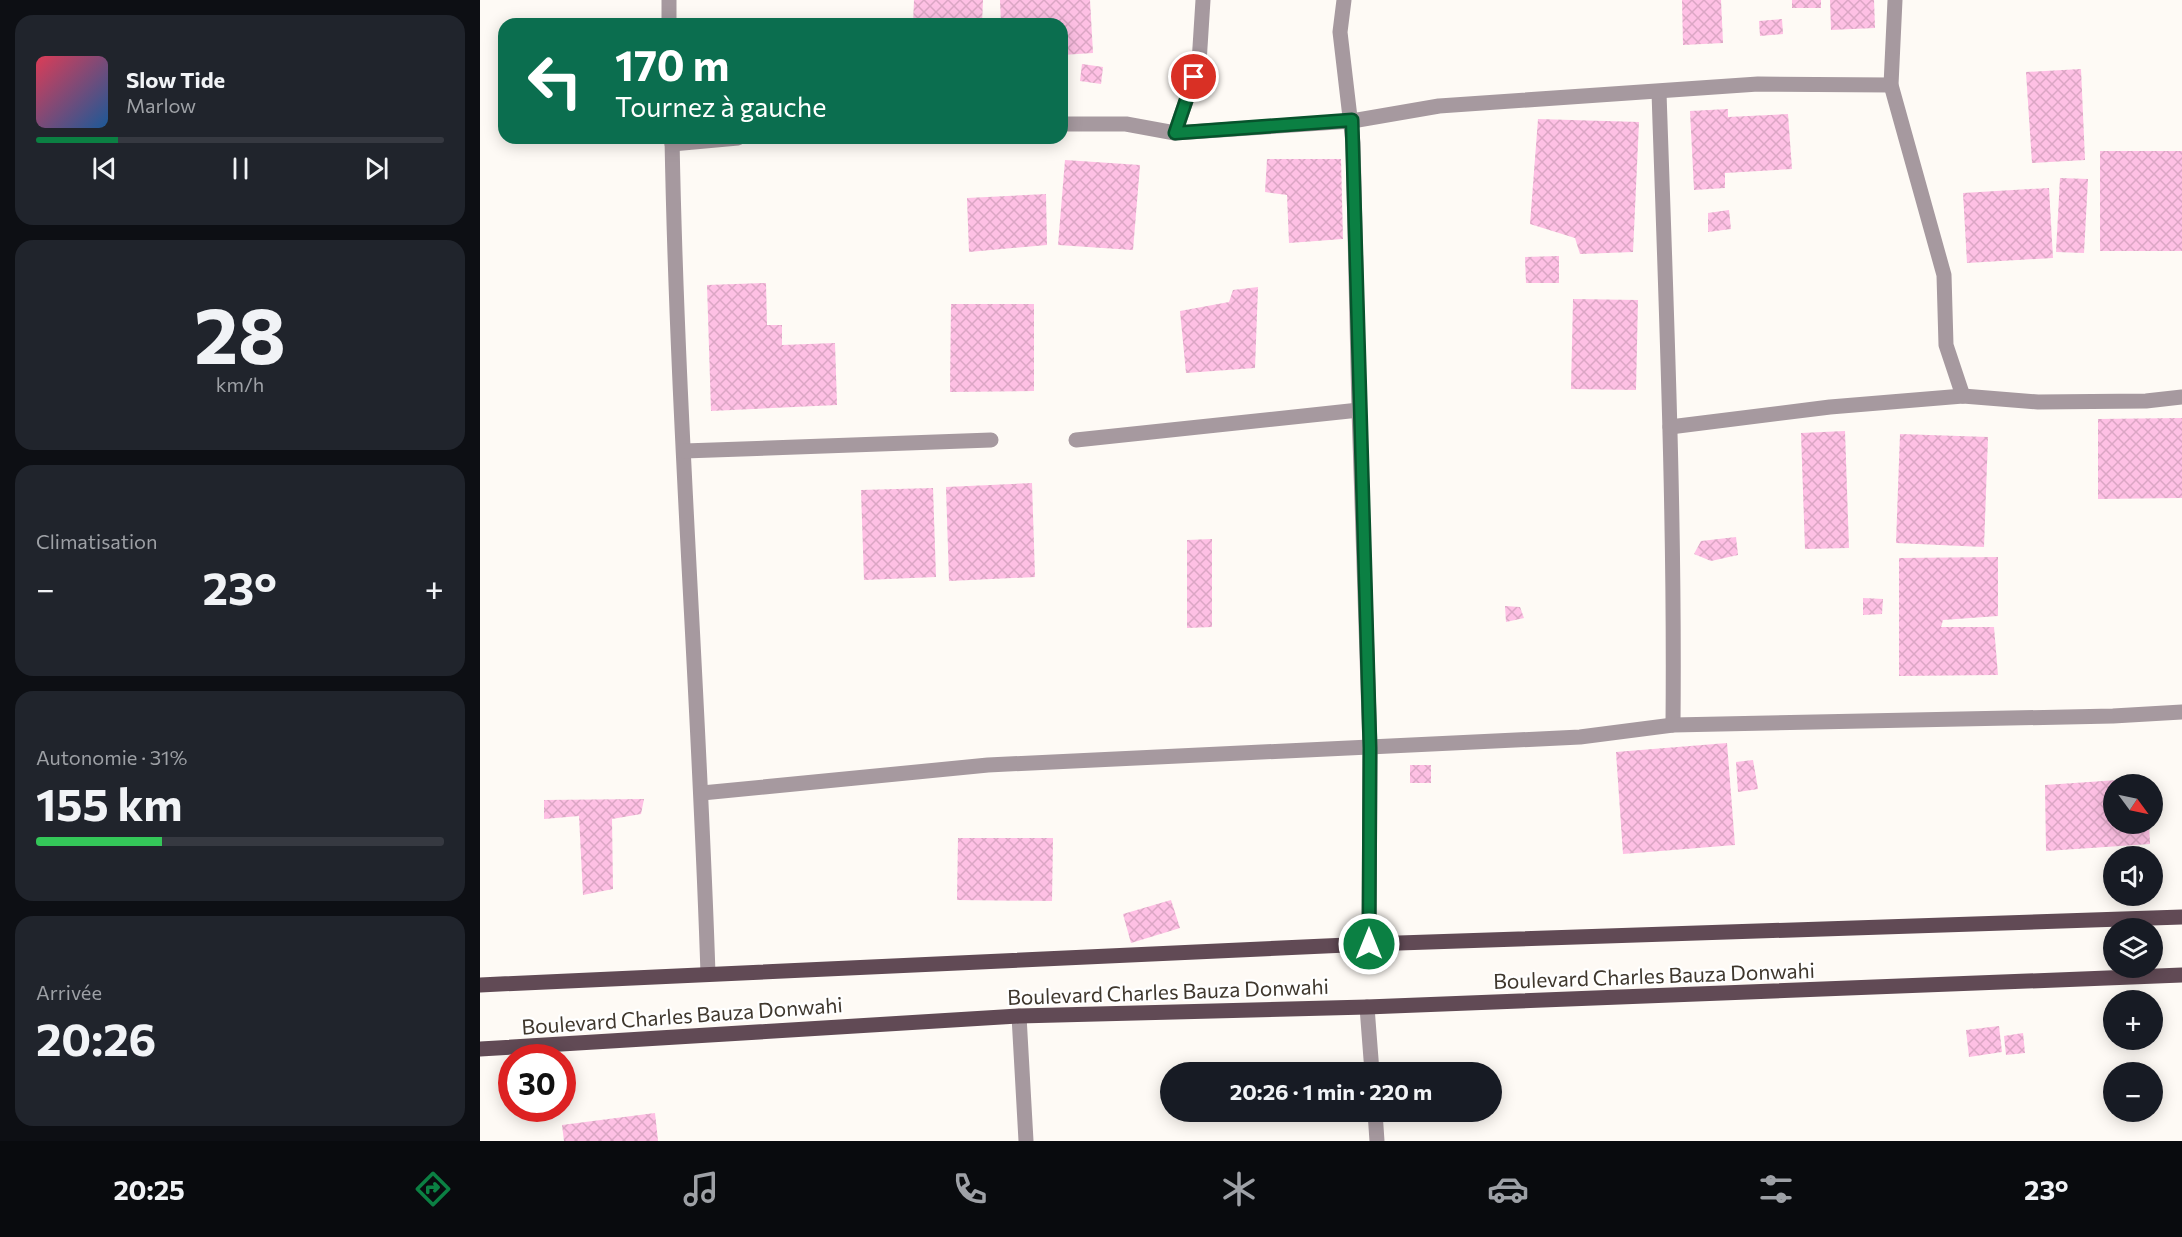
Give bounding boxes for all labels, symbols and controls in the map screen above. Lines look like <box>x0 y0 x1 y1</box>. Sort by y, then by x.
text: 170 m <box>615 38 729 90</box>
icon: left <box>516 42 594 120</box>
pin <box>1168 51 1219 102</box>
icon: arrive <box>1177 60 1210 93</box>
text: Slow Tide <box>126 66 225 93</box>
text: Tournez à gauche <box>615 90 826 123</box>
text: Marlow <box>126 93 196 117</box>
icon: previous <box>88 152 121 185</box>
icon: pause <box>224 152 257 185</box>
icon: next <box>360 152 393 185</box>
text: 28 <box>194 285 286 380</box>
text: km/h <box>216 372 264 396</box>
text: Climatisation <box>36 529 157 553</box>
text: 23° <box>203 559 277 614</box>
text: − <box>36 567 55 608</box>
text: + <box>425 567 444 608</box>
text: Autonomie · 31% <box>36 745 187 769</box>
north arrow <box>2103 774 2163 834</box>
map controls <box>2103 774 2163 1122</box>
text: 155 km <box>36 775 183 830</box>
button: sound <box>2103 846 2163 906</box>
position arrow <box>1337 912 1401 976</box>
button: layers <box>2103 918 2163 978</box>
street label: Boulevard Charles Bauza Donwahi <box>1493 957 1815 993</box>
street label: Boulevard Charles Bauza Donwahi <box>1007 973 1329 1009</box>
text: Arrivée <box>36 980 102 1004</box>
button: + <box>2103 990 2163 1050</box>
street label: Boulevard Charles Bauza Donwahi <box>521 991 843 1039</box>
text: 20:26 <box>36 1010 156 1065</box>
speed limit sign: 30 <box>498 1044 576 1122</box>
button: − <box>2103 1062 2163 1122</box>
text: 20:26 · 1 min · 220 m <box>1230 1078 1432 1105</box>
icon: directions <box>412 1168 454 1210</box>
icon: music <box>680 1168 722 1210</box>
icon: phone <box>949 1168 991 1210</box>
icon: climate <box>1218 1168 1260 1210</box>
icon: car <box>1487 1168 1529 1210</box>
icon: filters <box>1755 1168 1797 1210</box>
text: 20:25 <box>113 1173 185 1206</box>
text: 23° <box>2024 1173 2069 1206</box>

